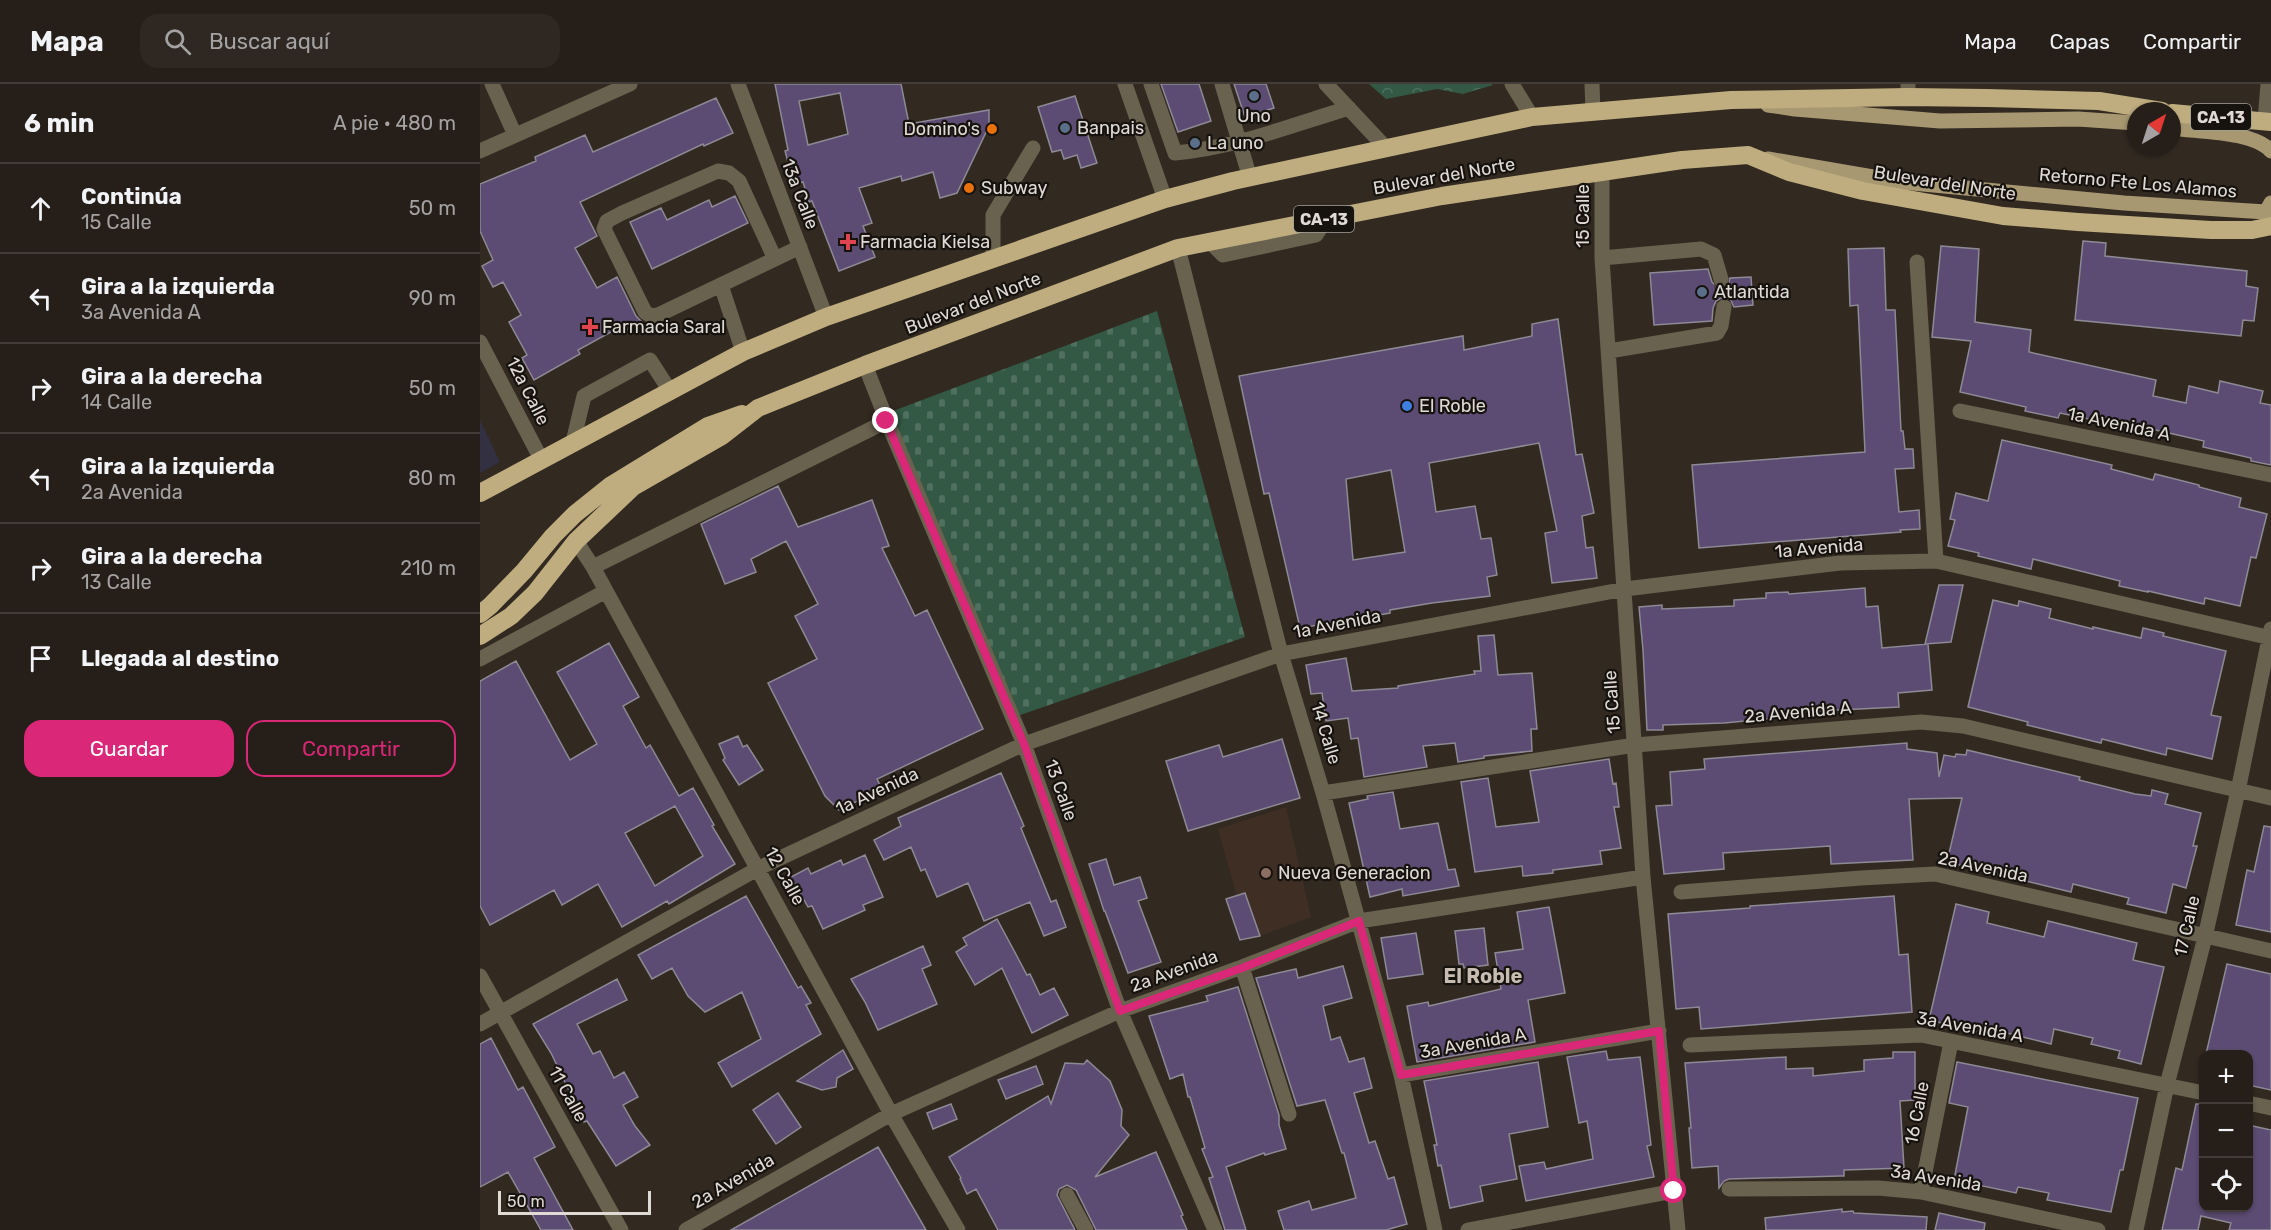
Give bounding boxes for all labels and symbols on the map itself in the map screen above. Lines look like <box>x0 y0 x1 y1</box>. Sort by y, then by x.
marker: Uno <box>1247 89 1261 103</box>
north arrow <box>2127 102 2181 156</box>
road number: CA-13 <box>2191 104 2251 130</box>
place label: Uno <box>1237 105 1271 127</box>
place label: Banpais <box>1077 117 1144 139</box>
place label: Domino's <box>903 118 980 140</box>
marker: Banpais <box>1058 121 1072 135</box>
marker: Domino's <box>985 122 999 136</box>
place label: La uno <box>1207 132 1264 154</box>
marker: La uno <box>1188 136 1202 150</box>
street label: Bulevar del Norte <box>1371 153 1517 199</box>
street label: 13a Calle <box>777 156 823 232</box>
street label: Bulevar del Norte <box>1872 161 2018 205</box>
street label: Retorno Fte Los Alamos <box>2038 163 2238 203</box>
place label: Subway <box>981 177 1047 199</box>
marker: Subway <box>962 181 976 195</box>
street label: 15 Calle <box>1572 184 1594 248</box>
road number: CA-13 <box>1294 206 1354 232</box>
place label: Farmacia Kielsa <box>860 231 990 253</box>
marker: Farmacia Kielsa <box>841 235 855 249</box>
street label: Bulevar del Norte <box>902 267 1044 339</box>
place label: Atlantida <box>1714 281 1790 303</box>
marker: Atlantida <box>1695 285 1709 299</box>
place label: Farmacia Saral <box>602 316 725 338</box>
marker: Farmacia Saral <box>583 320 597 334</box>
street label: 12a Calle <box>502 353 554 429</box>
place label: El Roble <box>1419 395 1486 417</box>
marker: El Roble <box>1400 399 1414 413</box>
street label: 1a Avenida A <box>2066 402 2172 446</box>
route end <box>872 407 898 433</box>
street label: 1a Avenida <box>1774 533 1864 563</box>
street label: 1a Avenida <box>1291 605 1383 643</box>
street label: 15 Calle <box>1599 670 1625 734</box>
street label: 2a Avenida A <box>1743 696 1853 728</box>
street label: 14 Calle <box>1306 699 1346 767</box>
street label: 13 Calle <box>1040 756 1082 824</box>
street label: 1a Avenida <box>832 762 922 820</box>
street label: 12 Calle <box>760 843 810 909</box>
street label: 2a Avenida <box>1936 847 2030 887</box>
place label: Nueva Generacion <box>1278 862 1431 884</box>
marker: Nueva Generacion <box>1259 866 1273 880</box>
street label: 17 Calle <box>2169 893 2205 959</box>
street label: 2a Avenida <box>1127 945 1221 997</box>
district label: El Roble <box>1444 964 1523 988</box>
street label: 3a Avenida A <box>1915 1007 2025 1047</box>
street label: 3a Avenida A <box>1418 1023 1528 1063</box>
street label: 11 Calle <box>544 1062 592 1126</box>
street label: 16 Calle <box>1900 1080 1934 1146</box>
street label: 2a Avenida <box>688 1149 778 1213</box>
street label: 3a Avenida <box>1889 1160 1983 1196</box>
route start <box>1660 1177 1686 1203</box>
scale bar <box>498 1188 651 1216</box>

